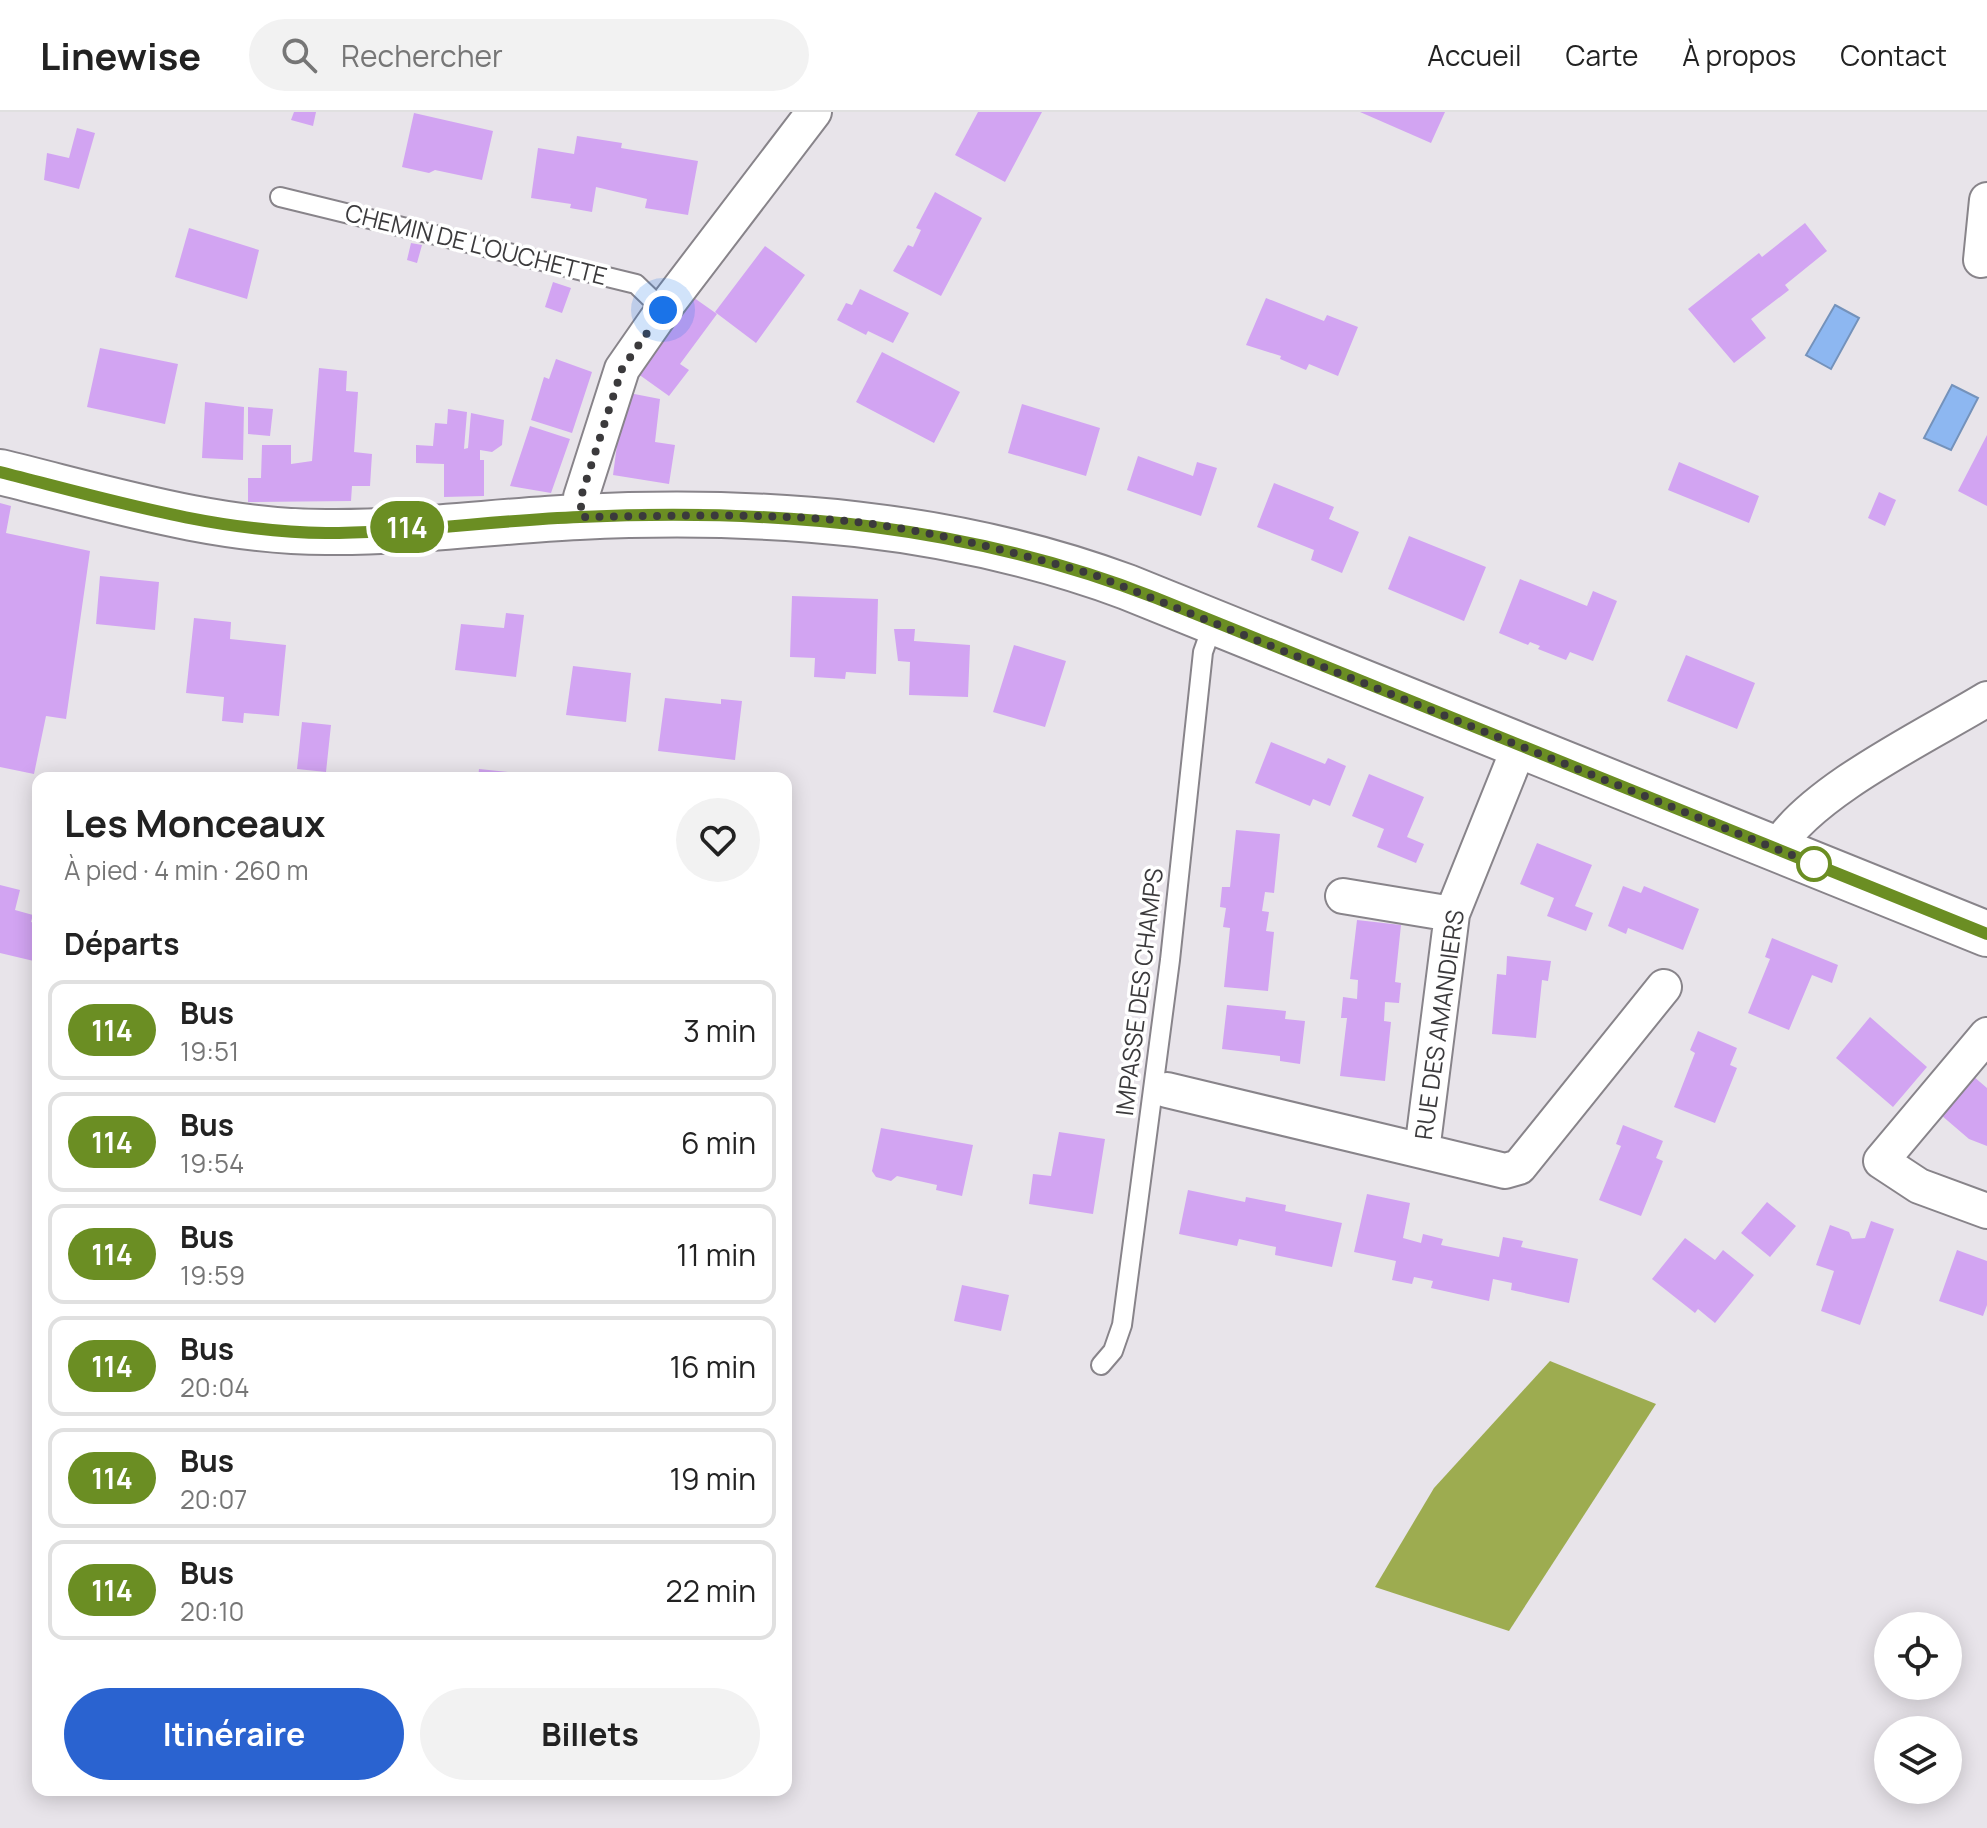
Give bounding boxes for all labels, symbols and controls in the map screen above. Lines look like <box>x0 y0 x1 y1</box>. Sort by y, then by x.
search box <box>249 19 809 91</box>
text: Linewise <box>40 29 201 81</box>
icon: search <box>277 33 321 77</box>
text: Rechercher <box>341 35 503 76</box>
text: Accueil <box>1427 36 1522 74</box>
text: Carte <box>1566 36 1638 74</box>
text: À propos <box>1682 36 1796 74</box>
text: Contact <box>1840 36 1947 74</box>
street label: CHEMIN DE L'OUCHETTE <box>342 195 611 292</box>
your location <box>643 290 683 330</box>
line badge: 114 <box>361 501 453 553</box>
text: 114 <box>386 508 428 546</box>
text: Les Monceaux <box>64 796 325 848</box>
button: heart <box>676 798 760 882</box>
unlabelled marker <box>1797 847 1831 881</box>
text: À pied · 4 min · 260 m <box>64 852 308 888</box>
street label: IMPASSE DES CHAMPS <box>1107 866 1170 1118</box>
street label: RUE DES AMANDIERS <box>1406 908 1471 1142</box>
text: Départs <box>64 923 180 964</box>
text: Bus <box>180 992 234 1033</box>
text: 3 min <box>683 1010 756 1051</box>
text: 114 <box>91 1011 133 1049</box>
text: 19:51 <box>180 1033 239 1069</box>
text: Bus <box>180 1104 234 1145</box>
text: 6 min <box>681 1122 756 1163</box>
text: 114 <box>91 1123 133 1161</box>
text: 19:54 <box>180 1145 244 1181</box>
text: Bus <box>180 1216 234 1257</box>
text: 11 min <box>676 1234 756 1275</box>
text: 114 <box>91 1235 133 1273</box>
text: 19:59 <box>180 1257 245 1293</box>
text: Bus <box>180 1328 234 1369</box>
text: 16 min <box>669 1346 756 1387</box>
text: 114 <box>91 1347 133 1385</box>
text: 20:04 <box>180 1369 250 1405</box>
text: Bus <box>180 1440 234 1481</box>
text: 19 min <box>669 1458 756 1499</box>
text: 114 <box>91 1459 133 1497</box>
text: 20:07 <box>180 1481 247 1517</box>
text: Bus <box>180 1552 234 1593</box>
text: 22 min <box>666 1570 756 1611</box>
text: 114 <box>91 1571 133 1609</box>
text: 20:10 <box>180 1593 244 1629</box>
map controls <box>1874 1612 1962 1804</box>
button: locate <box>1874 1612 1962 1700</box>
button: Itinéraire <box>64 1688 404 1780</box>
button: Billets <box>420 1688 760 1780</box>
button: layers <box>1874 1716 1962 1804</box>

